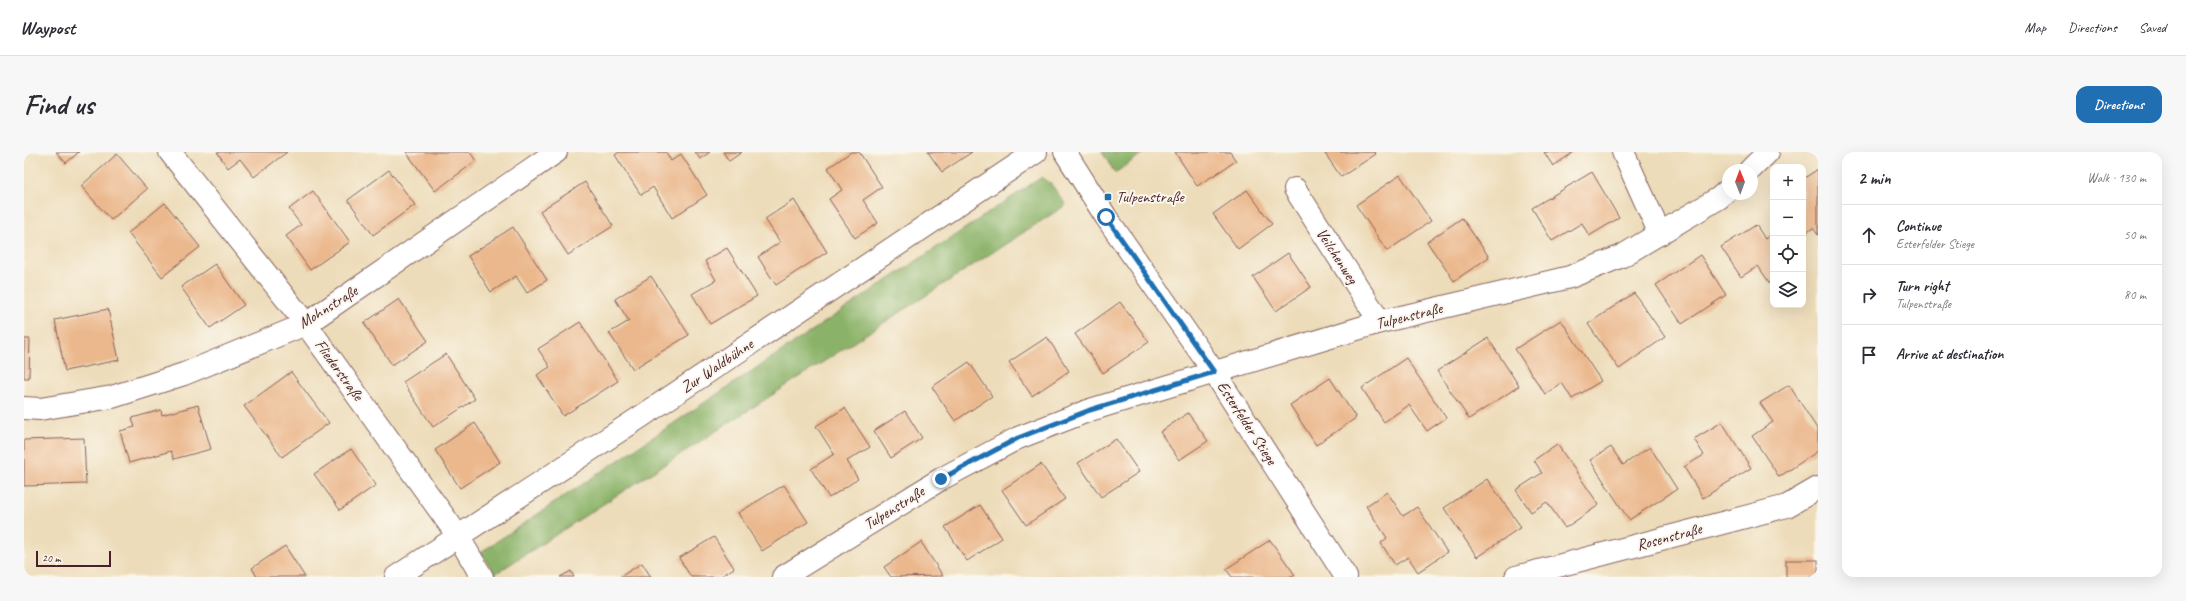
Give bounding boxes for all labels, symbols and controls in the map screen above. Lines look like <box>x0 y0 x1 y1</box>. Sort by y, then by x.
text: Waypost <box>20 16 75 40</box>
text: Map <box>2025 19 2046 36</box>
text: Directions <box>2068 19 2117 36</box>
text: Saved <box>2139 19 2166 36</box>
button: Directions <box>2076 86 2162 123</box>
text: Find us <box>24 87 94 122</box>
north arrow <box>1722 164 1758 200</box>
map controls <box>1770 164 1806 308</box>
button: + <box>1770 164 1806 200</box>
text: 2 min <box>1858 168 1891 189</box>
text: Walk · 130 m <box>2087 170 2146 186</box>
place label: Tulpenstraße <box>1116 187 1186 207</box>
marker: Tulpenstraße <box>1103 192 1113 202</box>
button: − <box>1770 200 1806 236</box>
route start <box>1097 208 1115 226</box>
text: Continue <box>1896 217 1941 236</box>
street label: Veilchenweg <box>1312 224 1363 289</box>
icon: ahead <box>1858 224 1880 246</box>
text: 50 m <box>2124 227 2146 243</box>
button: locate <box>1770 236 1806 272</box>
text: Esterfelder Stiege <box>1896 236 1974 252</box>
button: layers <box>1770 272 1806 308</box>
text: Turn right <box>1896 277 1949 296</box>
street label: Mohnstraße <box>295 280 363 333</box>
icon: right <box>1858 284 1880 306</box>
text: 80 m <box>2124 287 2146 303</box>
text: Tulpenstraße <box>1896 296 1951 312</box>
street label: Tulpenstraße <box>1374 298 1446 334</box>
street label: Zur Waldbühne <box>677 333 759 398</box>
street label: Fliederstraße <box>310 335 369 406</box>
icon: arrive <box>1858 344 1880 366</box>
text: Arrive at destination <box>1896 345 2003 364</box>
street label: Esterfelder Stiege <box>1212 377 1283 470</box>
route end <box>932 470 950 488</box>
street label: Tulpenstraße <box>860 481 930 534</box>
street label: Rosenstraße <box>1634 518 1705 555</box>
scale bar <box>36 549 111 568</box>
text: 20 m <box>42 551 61 565</box>

